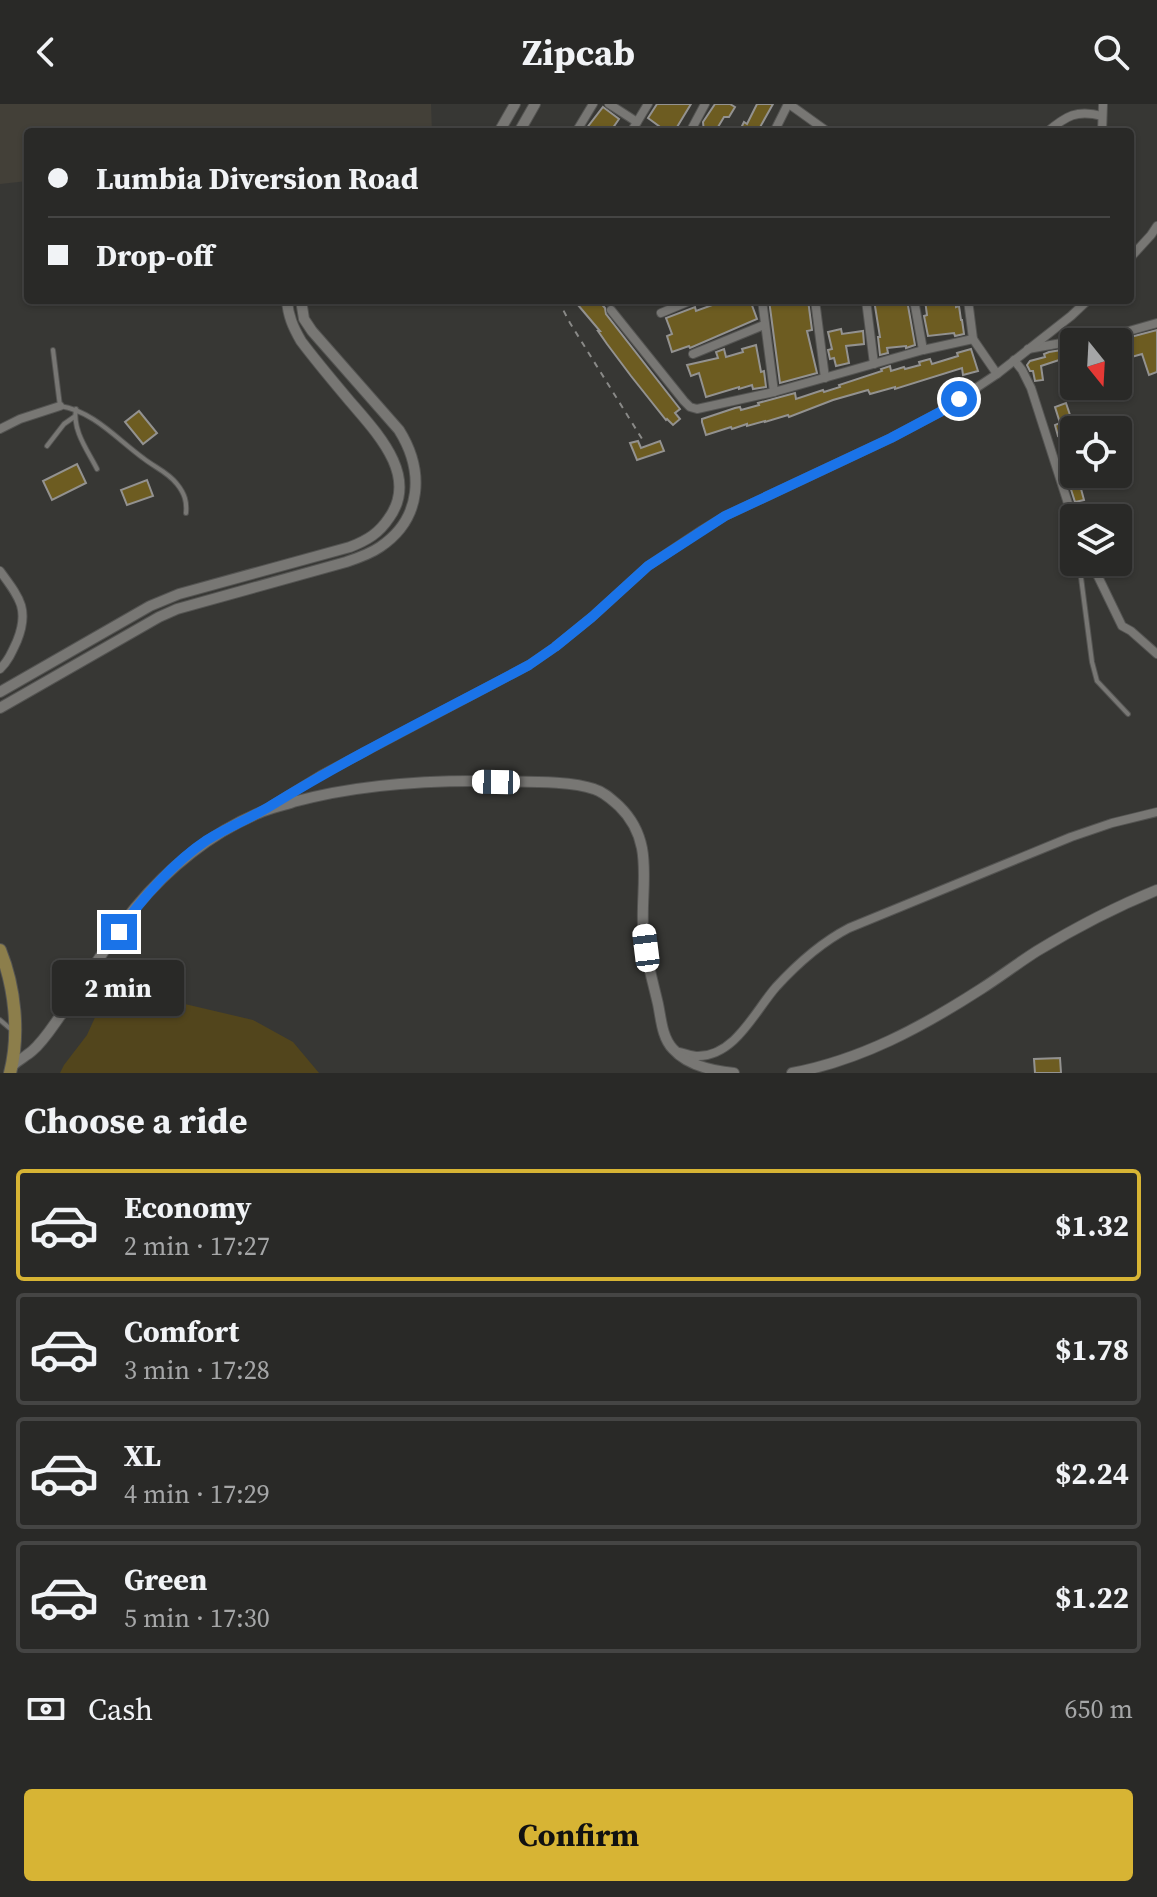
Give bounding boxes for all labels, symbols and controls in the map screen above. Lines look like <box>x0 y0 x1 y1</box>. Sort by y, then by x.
text: Zipcab <box>522 28 635 77</box>
icon: back <box>24 30 68 74</box>
icon: search <box>1089 30 1133 74</box>
text: Lumbia Diversion Road <box>96 158 419 199</box>
text: Drop-off <box>96 235 214 276</box>
north arrow <box>1060 328 1132 400</box>
map controls <box>1060 328 1132 576</box>
route start <box>941 381 977 417</box>
button: locate <box>1060 416 1132 488</box>
button: layers <box>1060 504 1132 576</box>
car <box>472 770 520 794</box>
route end <box>101 914 137 950</box>
car <box>631 923 661 973</box>
callout: 2 min <box>53 960 185 1016</box>
text: 2 min <box>84 970 152 1006</box>
text: Choose a ride <box>24 1096 247 1145</box>
text: Economy <box>124 1187 252 1228</box>
icon: car <box>28 1189 100 1261</box>
text: $1.32 <box>1055 1205 1129 1246</box>
text: 2 min · 17:27 <box>124 1228 270 1264</box>
text: Comfort <box>124 1311 239 1352</box>
icon: car <box>28 1313 100 1385</box>
text: $1.78 <box>1055 1329 1129 1370</box>
text: 3 min · 17:28 <box>124 1352 270 1388</box>
text: XL <box>124 1435 161 1476</box>
icon: car <box>28 1437 100 1509</box>
text: $2.24 <box>1055 1453 1129 1494</box>
text: 4 min · 17:29 <box>124 1476 270 1512</box>
text: Green <box>124 1559 207 1600</box>
icon: car <box>28 1561 100 1633</box>
text: $1.22 <box>1055 1577 1129 1618</box>
text: 5 min · 17:30 <box>124 1600 270 1636</box>
icon: cash <box>24 1687 68 1731</box>
text: Cash <box>88 1689 153 1730</box>
text: 650 m <box>1065 1691 1133 1727</box>
button: Confirm <box>24 1789 1133 1881</box>

